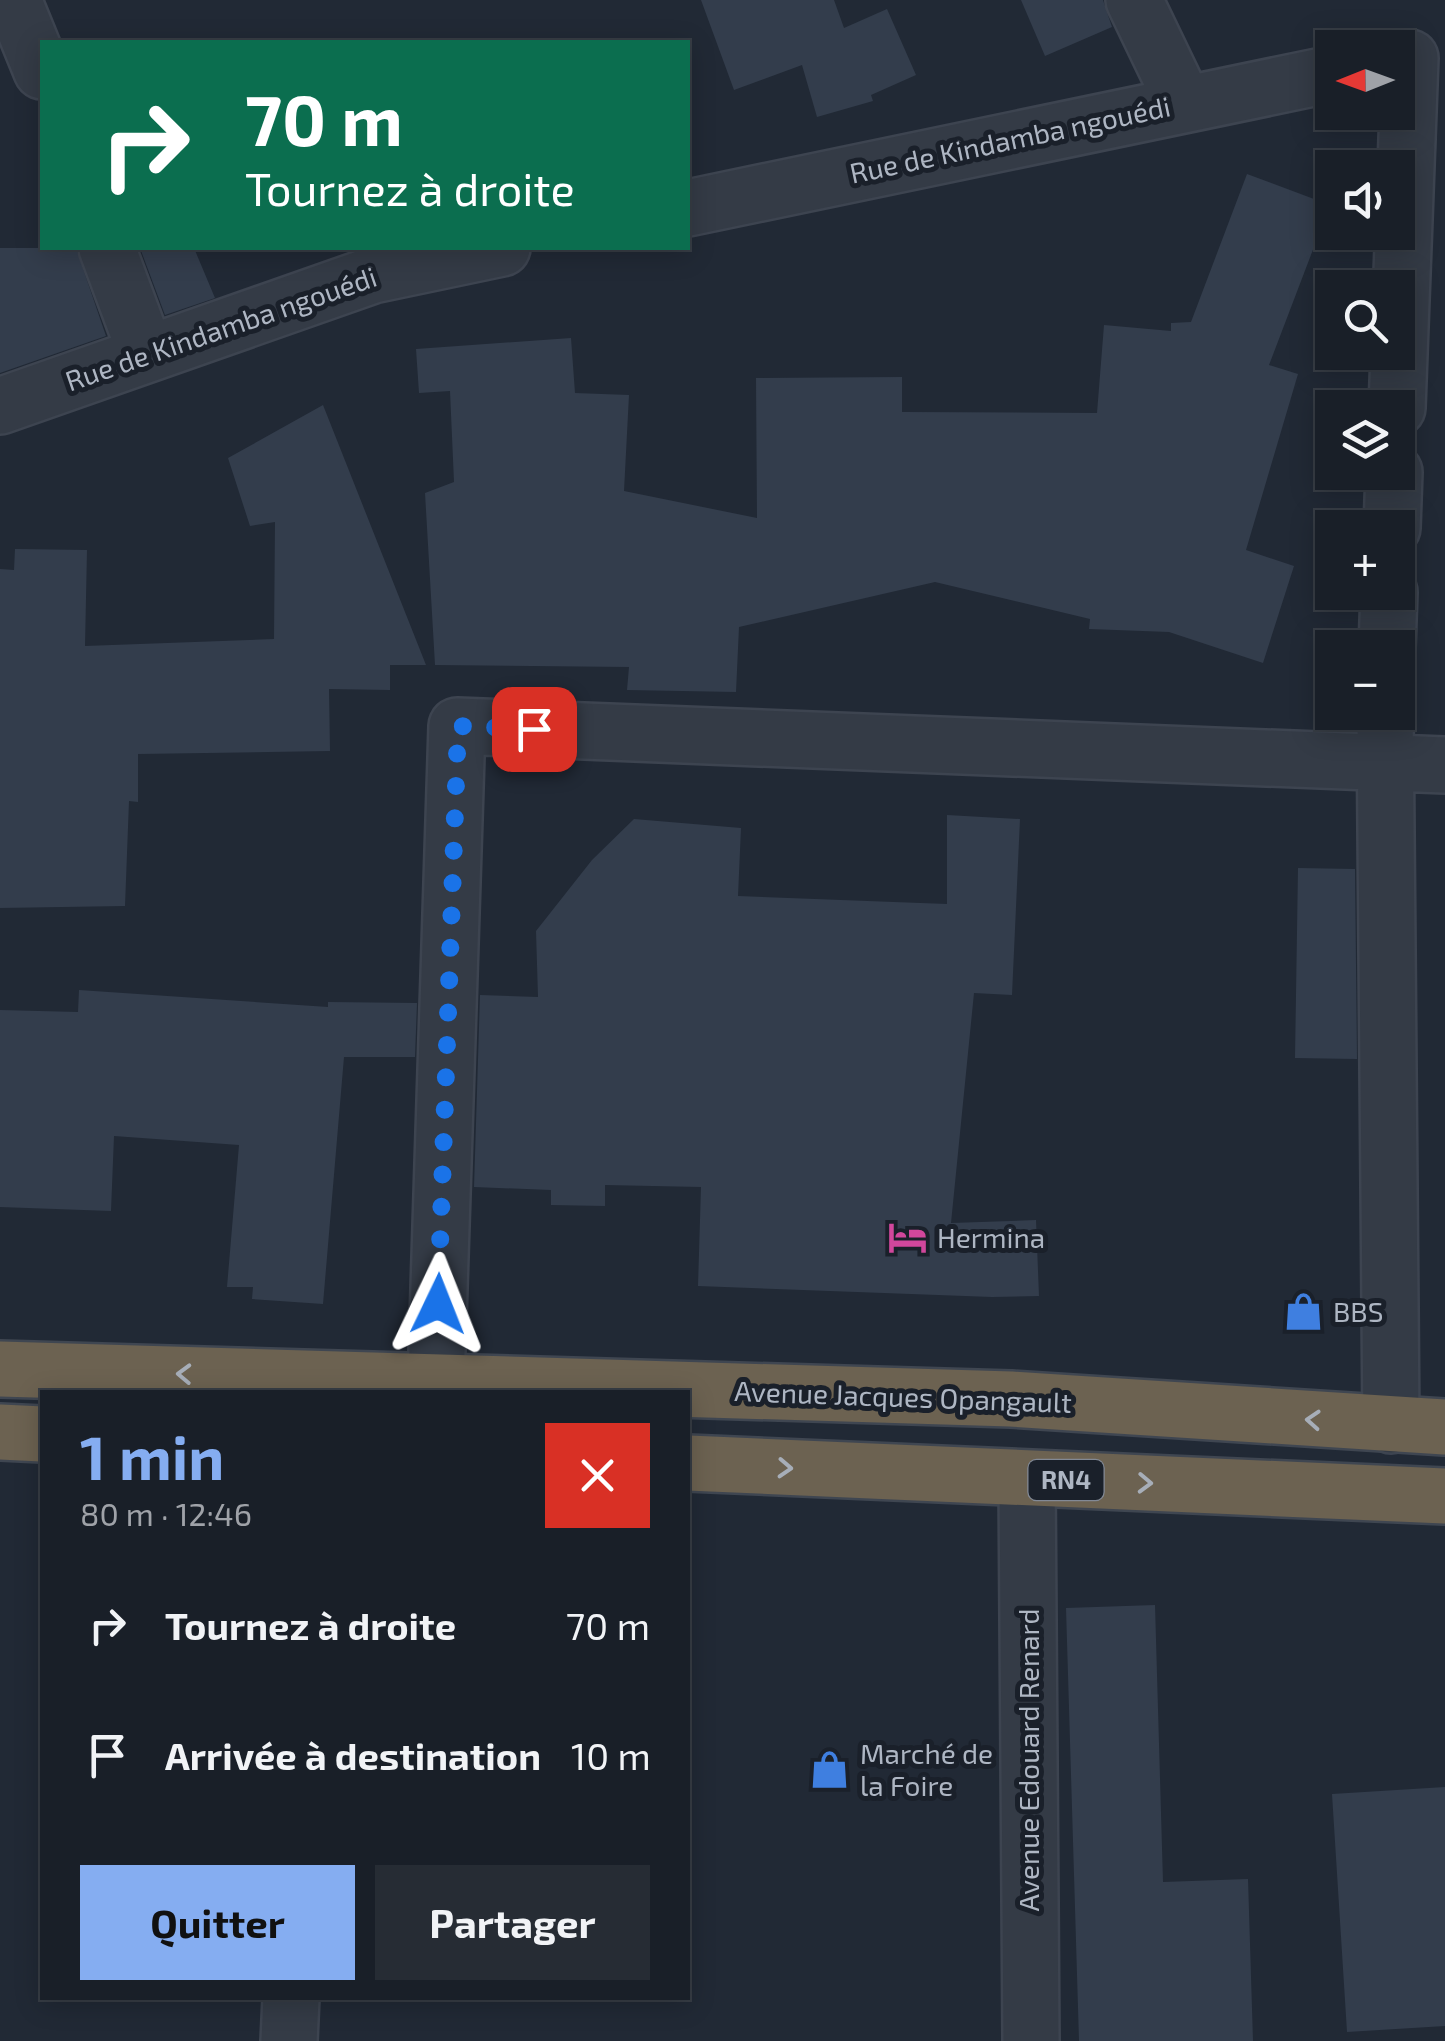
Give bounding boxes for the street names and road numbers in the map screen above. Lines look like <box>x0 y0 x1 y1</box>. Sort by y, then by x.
street label: Rue de Kindamba ngouédi <box>846 88 1173 190</box>
street label: Rue de Kindamba ngouédi <box>61 259 381 397</box>
street label: Avenue Jacques Opangault <box>734 1373 1072 1419</box>
road number: RN4 <box>1028 1460 1104 1500</box>
street label: Avenue Edouard Renard <box>1011 1608 1045 1912</box>

